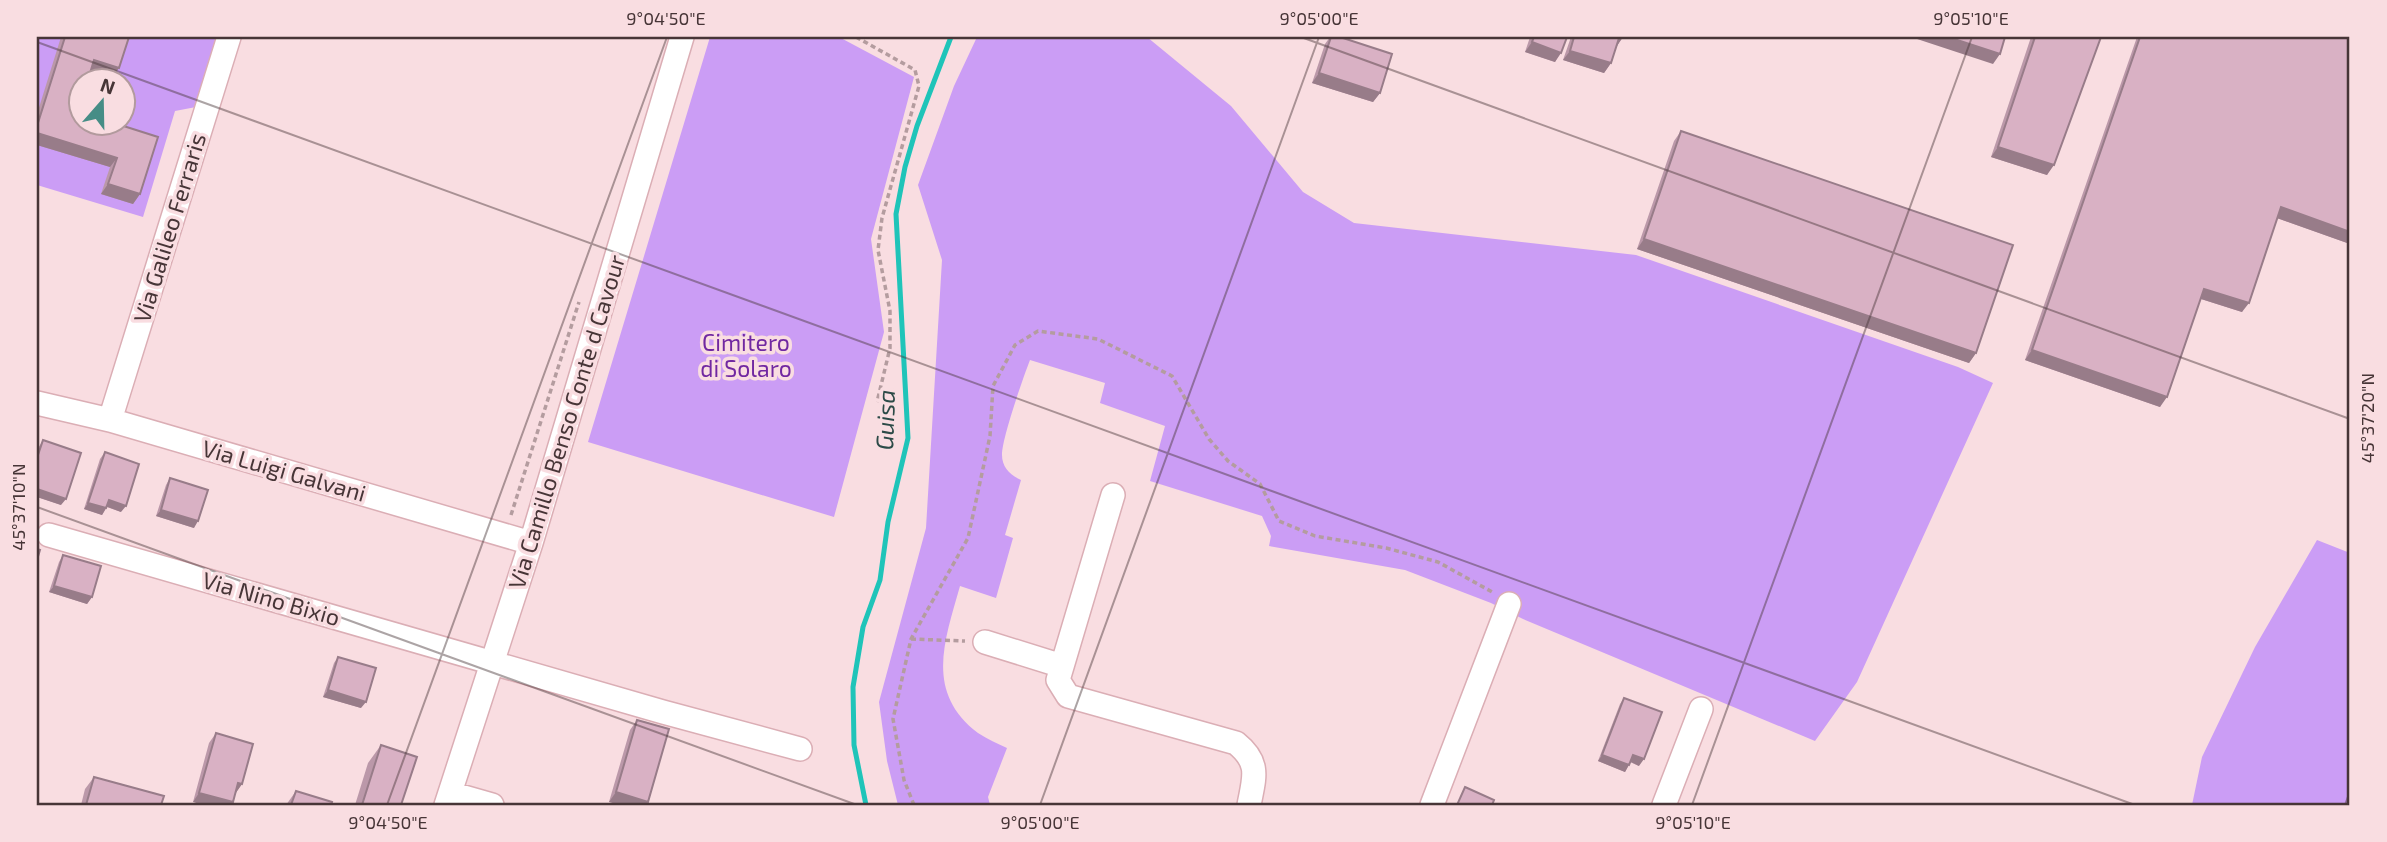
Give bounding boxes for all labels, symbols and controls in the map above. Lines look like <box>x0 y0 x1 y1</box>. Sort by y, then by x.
text: 9°04'50"E <box>626 7 706 29</box>
text: 9°05'00"E <box>1279 7 1359 29</box>
text: 9°05'10"E <box>1933 7 2009 29</box>
north arrow <box>66 66 136 136</box>
text: N <box>98 72 118 99</box>
street label: Via Galileo Ferraris <box>127 130 211 326</box>
street label: Via Camillo Benso Conte d Cavour <box>502 251 630 592</box>
park label: Cimitero di Solaro <box>700 328 792 382</box>
text: 45°37'20"N <box>2356 373 2378 463</box>
water label: Guisa <box>869 389 900 451</box>
street label: Via Luigi Galvani <box>199 433 369 507</box>
text: 45°37'10"N <box>7 463 29 551</box>
street label: Via Nino Bixio <box>199 565 343 631</box>
text: 9°04'50"E <box>348 811 428 833</box>
text: 9°05'00"E <box>1000 811 1080 833</box>
text: 9°05'10"E <box>1655 811 1731 833</box>

